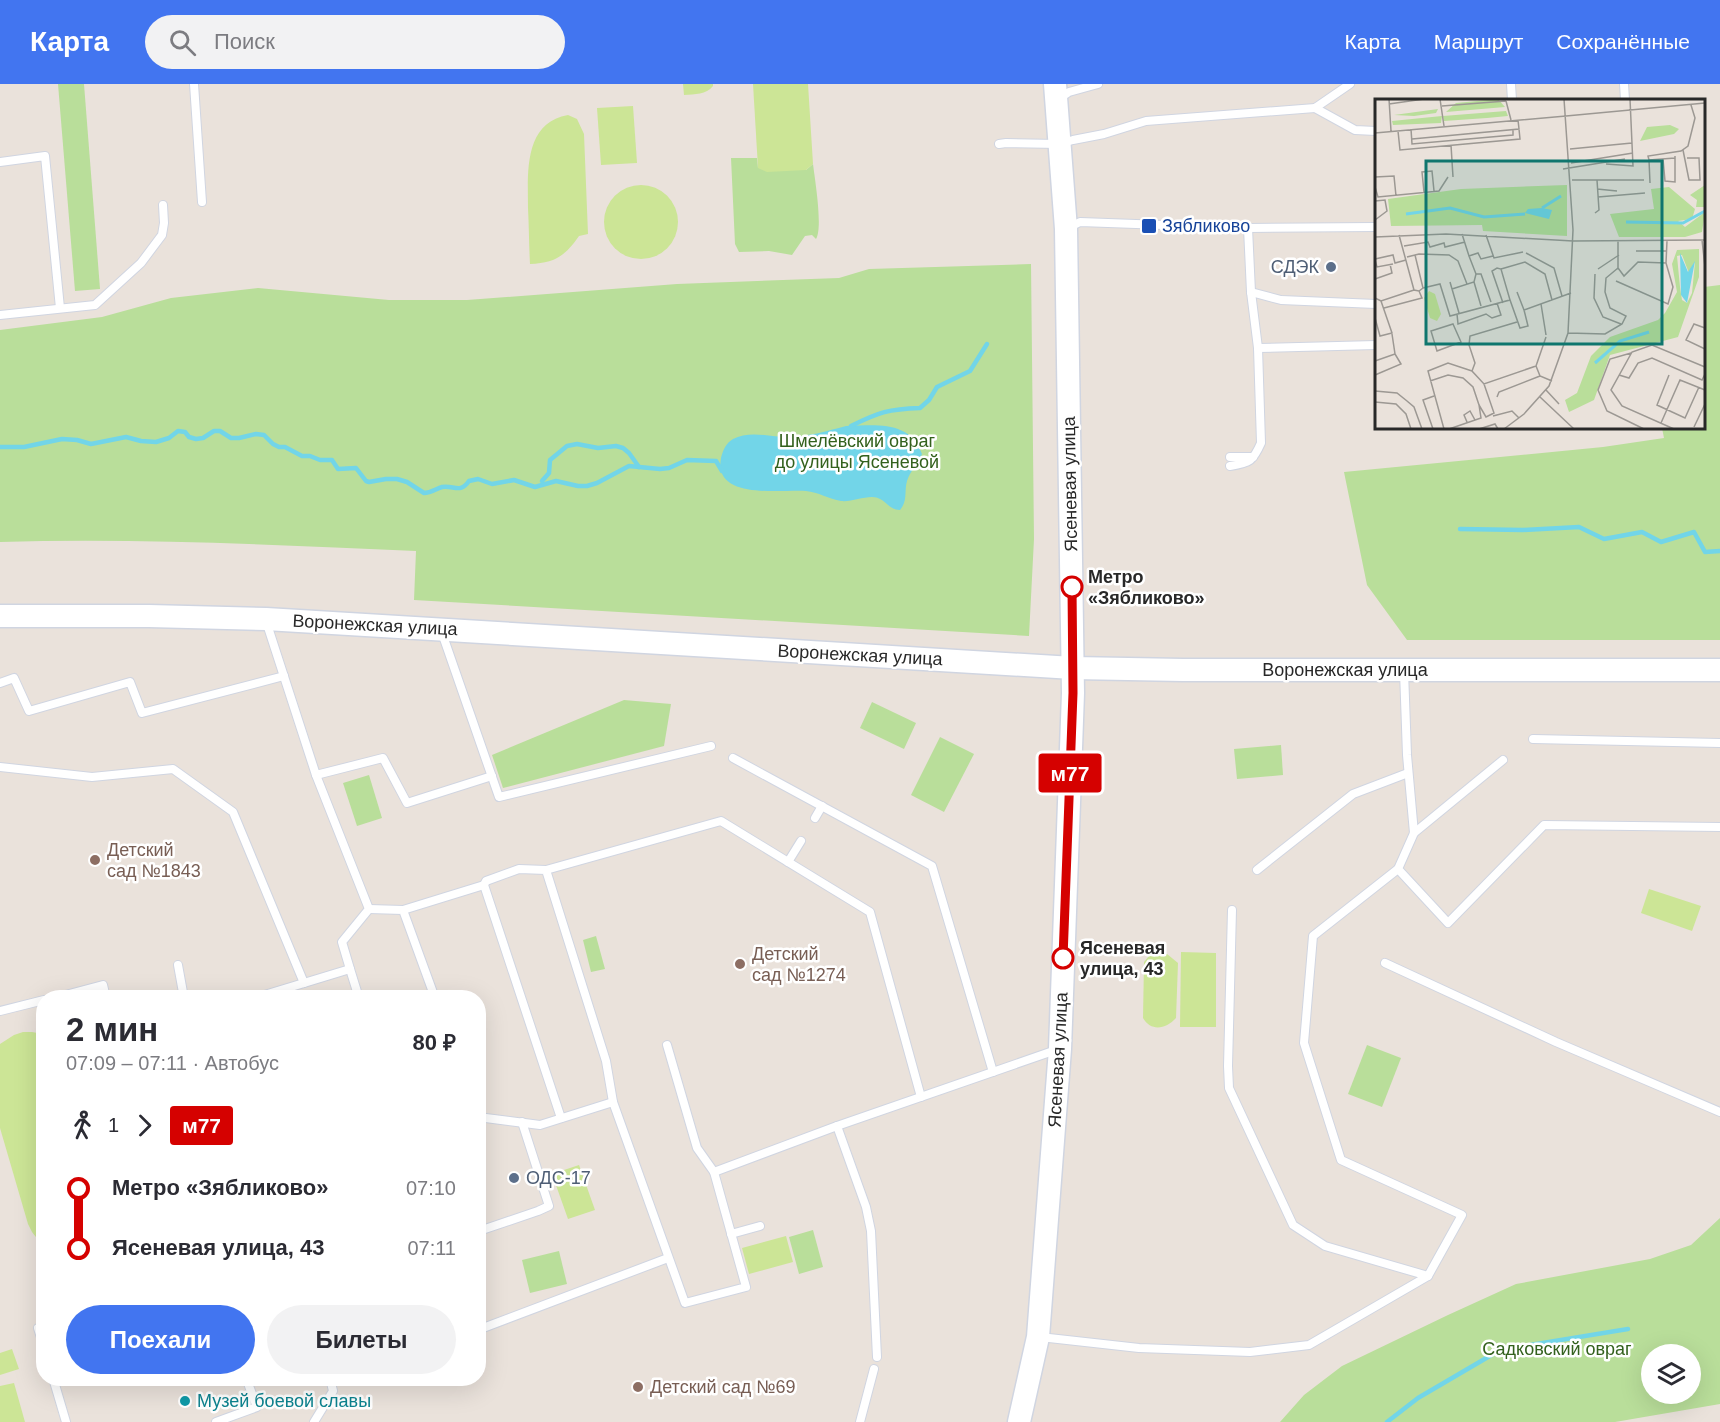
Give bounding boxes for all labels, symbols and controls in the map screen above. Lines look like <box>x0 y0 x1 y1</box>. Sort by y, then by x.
search box <box>145 15 565 69</box>
text: Карта <box>30 26 109 57</box>
icon: search <box>166 26 199 59</box>
text: Поиск <box>214 29 275 54</box>
text: Карта <box>1345 30 1401 53</box>
text: Маршрут <box>1434 30 1523 53</box>
text: Сохранённые <box>1556 30 1690 53</box>
inset map <box>1375 99 1705 429</box>
place label: Зябликово <box>1162 216 1250 236</box>
marker: Зябликово <box>1140 217 1158 235</box>
place label: СДЭК <box>1271 257 1320 277</box>
marker: СДЭК <box>1324 260 1338 274</box>
street label: Ясеневая улица <box>1059 415 1081 552</box>
park label: Шмелёвский овраг до улицы Ясеневой <box>775 431 939 472</box>
place label: Метро «Зябликово» <box>1088 567 1205 608</box>
marker: Метро «Зябликово» <box>1061 576 1083 598</box>
street label: Воронежская улица <box>292 611 459 639</box>
street label: Воронежская улица <box>777 641 944 669</box>
street label: Воронежская улица <box>1262 660 1429 680</box>
line badge: м77 <box>1036 754 1104 792</box>
text: м77 <box>1051 762 1089 785</box>
place label: Детский сад №1843 <box>107 840 201 881</box>
marker: Детский сад №1843 <box>88 853 102 867</box>
place label: Ясеневая улица, 43 <box>1080 938 1165 979</box>
place label: Детский сад №1274 <box>752 944 846 985</box>
marker: Ясеневая улица, 43 <box>1052 947 1074 969</box>
marker: Детский сад №1274 <box>733 957 747 971</box>
street label: Ясеневая улица <box>1044 991 1072 1128</box>
text: 2 мин <box>66 1011 158 1048</box>
text: 80 ₽ <box>413 1030 456 1055</box>
text: 07:09 – 07:11 · Автобус <box>66 1052 279 1074</box>
icon: walk <box>66 1109 99 1142</box>
icon: forward <box>128 1109 161 1142</box>
text: 1 <box>108 1114 119 1136</box>
text: м77 <box>182 1114 221 1137</box>
place label: ОДС-17 <box>526 1168 591 1188</box>
marker: ОДС-17 <box>507 1171 521 1185</box>
text: Метро «Зябликово» <box>112 1175 329 1200</box>
text: 07:10 <box>406 1177 456 1199</box>
text: Ясеневая улица, 43 <box>112 1235 324 1260</box>
text: 07:11 <box>407 1237 456 1259</box>
button: Поехали <box>66 1305 255 1374</box>
button: Билеты <box>267 1305 456 1374</box>
park label: Садковский овраг <box>1482 1339 1632 1359</box>
map controls <box>1641 1344 1701 1404</box>
button: layers <box>1641 1344 1701 1404</box>
place label: Детский сад №69 <box>650 1377 795 1397</box>
marker: Детский сад №69 <box>631 1380 645 1394</box>
place label: Музей боевой славы <box>197 1391 371 1411</box>
marker: Музей боевой славы <box>178 1394 192 1408</box>

